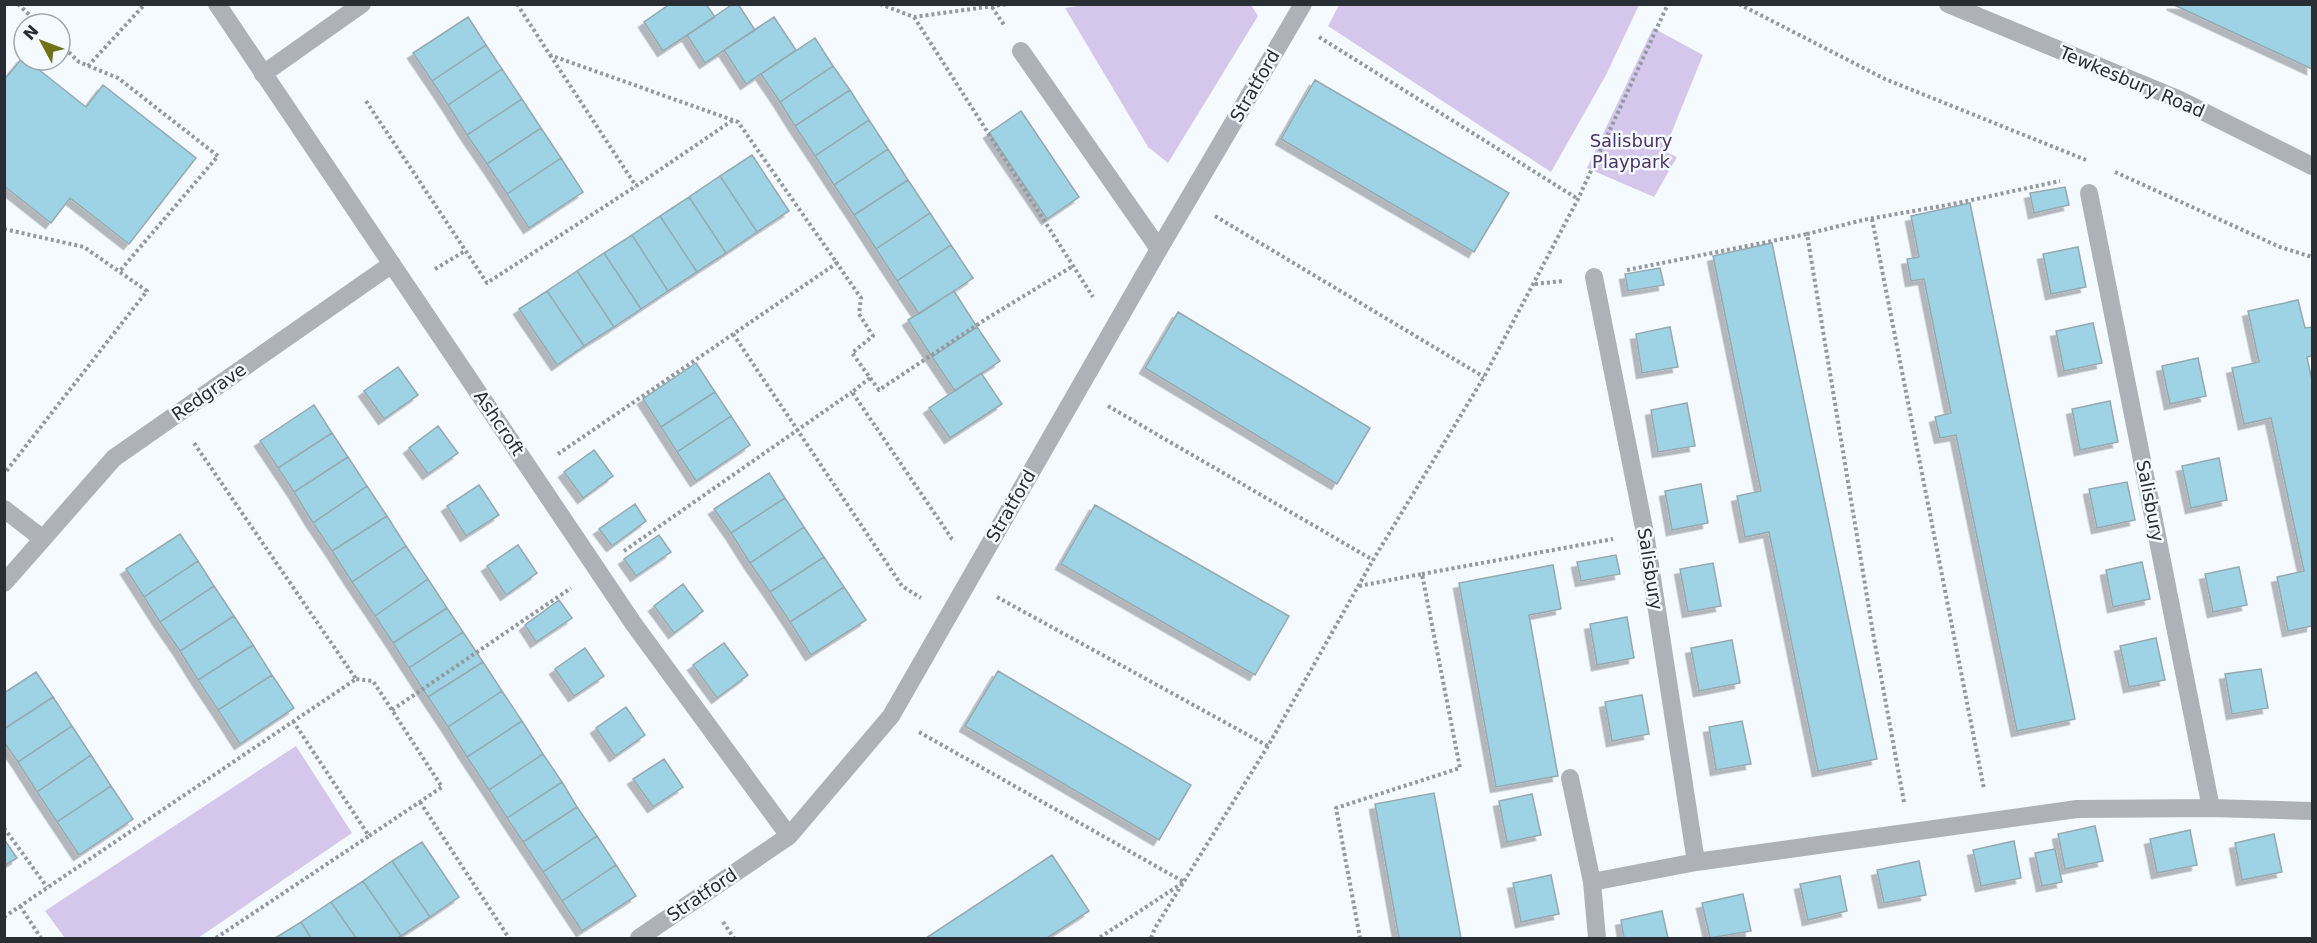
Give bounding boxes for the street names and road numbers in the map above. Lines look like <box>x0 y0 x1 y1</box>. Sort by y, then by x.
street label: Tewkesbury Road <box>2055 41 2208 122</box>
street label: Stratford <box>1226 46 1284 126</box>
street label: Redgrave <box>168 358 250 425</box>
street label: Ashcroft <box>470 386 529 459</box>
street label: Salisbury <box>2132 458 2169 544</box>
street label: Stratford <box>982 466 1040 546</box>
street label: Salisbury <box>1634 526 1667 612</box>
street label: Stratford <box>663 864 741 926</box>

